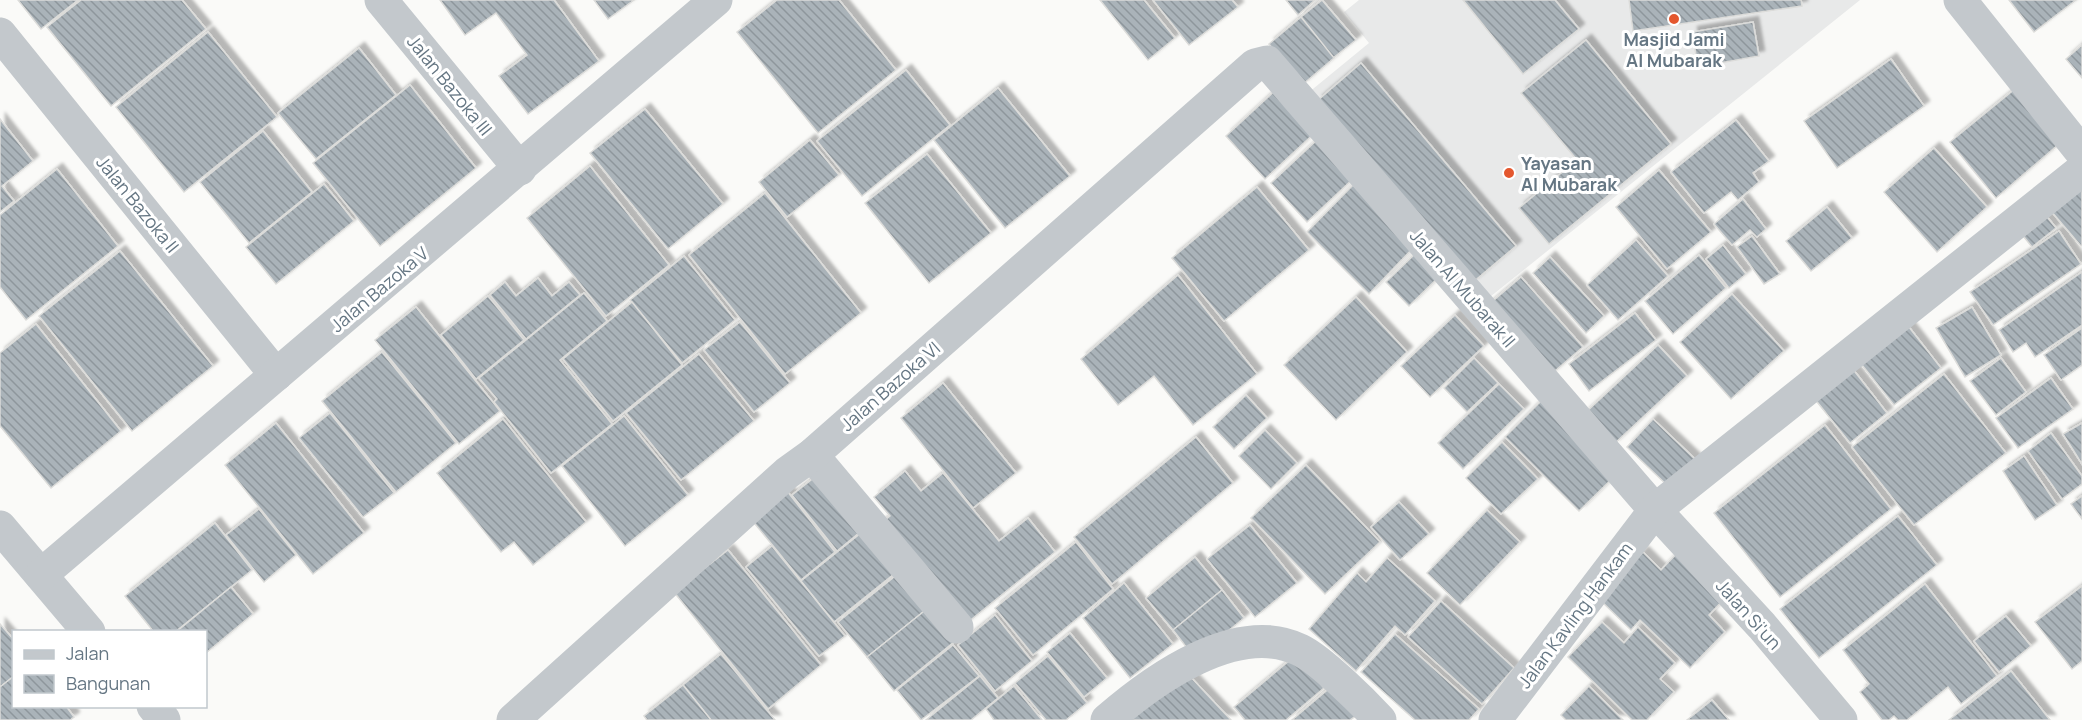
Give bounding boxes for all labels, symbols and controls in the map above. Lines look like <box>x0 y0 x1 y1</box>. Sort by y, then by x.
marker: Masjid Jami Al Mubarak <box>1667 12 1681 26</box>
place label: Masjid Jami Al Mubarak <box>1623 27 1725 72</box>
street label: Jalan Bazoka III <box>402 30 498 140</box>
street label: Jalan Bazoka II <box>91 150 185 258</box>
place label: Yayasan Al Mubarak <box>1521 151 1618 196</box>
marker: Yayasan Al Mubarak <box>1502 166 1516 180</box>
street label: Jalan Al Mubarak II <box>1405 224 1521 352</box>
street label: Jalan Bazoka V <box>325 241 433 337</box>
street label: Jalan Bazoka VI <box>835 336 945 436</box>
street label: Jalan Kavling Hankam <box>1512 537 1638 693</box>
street label: Jalan Si'un <box>1711 574 1787 654</box>
legend <box>12 630 207 708</box>
text: Jalan <box>66 641 109 665</box>
text: Bangunan <box>66 671 150 695</box>

